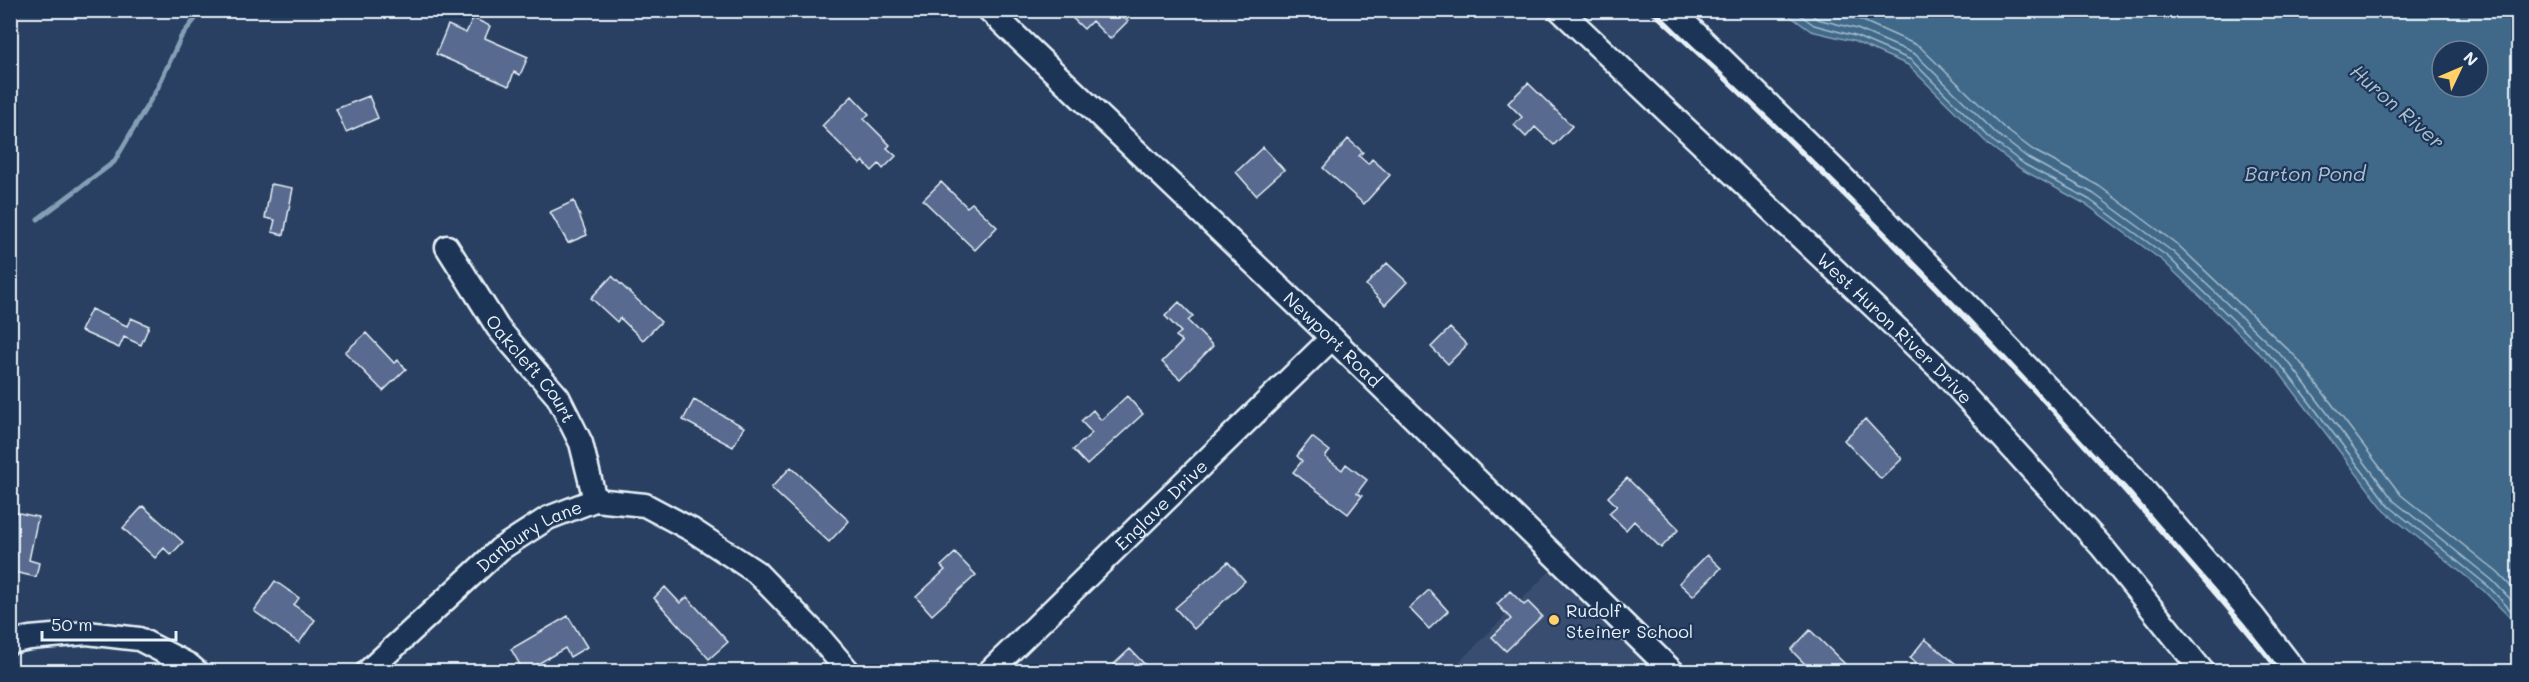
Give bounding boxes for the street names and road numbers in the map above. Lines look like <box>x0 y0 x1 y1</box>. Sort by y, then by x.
street label: West Huron River Drive <box>1812 247 1978 409</box>
street label: Newport Road <box>1279 286 1387 392</box>
street label: Oakcleft Court <box>480 310 581 427</box>
street label: Englave Drive <box>1109 454 1213 555</box>
street label: Danbury Lane <box>471 494 585 577</box>

